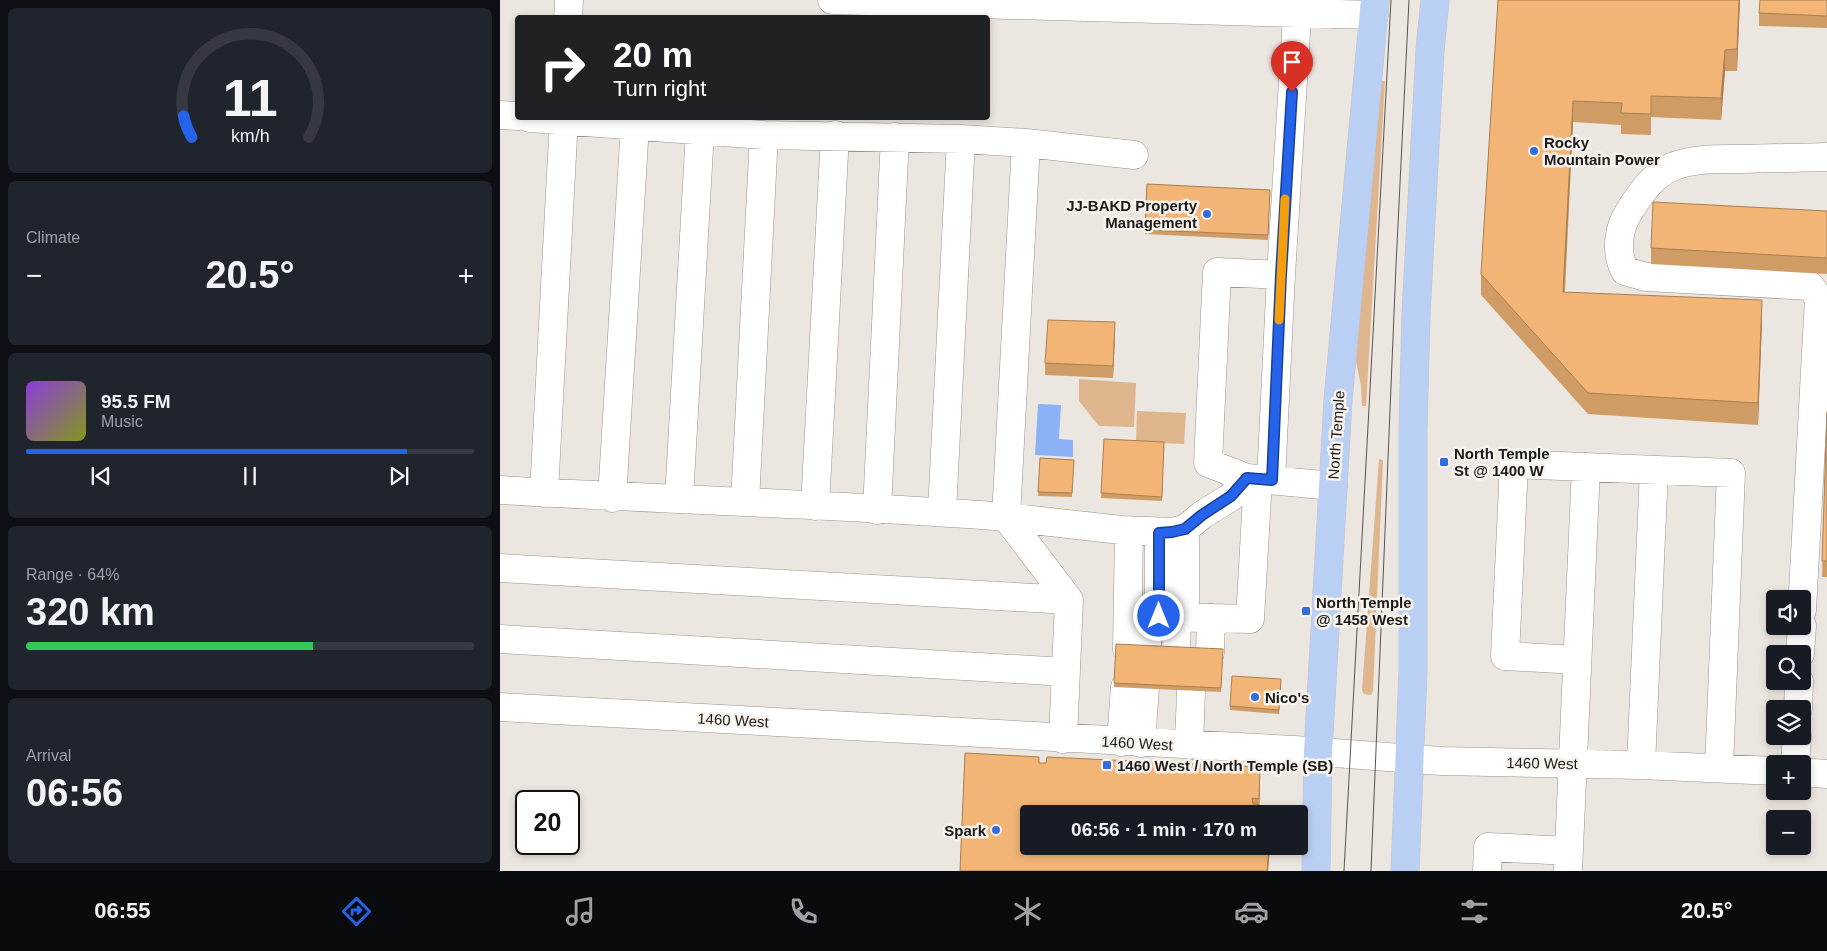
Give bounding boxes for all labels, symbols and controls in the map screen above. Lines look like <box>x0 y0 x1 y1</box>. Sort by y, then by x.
icon: right <box>530 35 595 100</box>
text: 20 m <box>613 35 693 74</box>
pin <box>1271 41 1313 92</box>
icon: arrive <box>1278 48 1306 76</box>
text: 11 <box>223 69 277 127</box>
text: Turn right <box>613 76 706 101</box>
text: km/h <box>231 126 269 146</box>
place label: Rocky Mountain Power <box>1544 134 1660 168</box>
marker: Rocky Mountain Power <box>1528 145 1540 157</box>
place label: JJ-BAKD Property Management <box>1066 197 1198 231</box>
marker: JJ-BAKD Property Management <box>1201 208 1213 220</box>
text: Climate <box>26 229 80 246</box>
text: 20.5° <box>205 254 295 296</box>
text: − <box>26 260 42 291</box>
text: + <box>458 260 474 291</box>
street label: North Temple <box>1324 390 1348 480</box>
text: 95.5 FM <box>101 391 171 412</box>
text: Music <box>101 413 143 430</box>
place label: North Temple St @ 1400 W <box>1454 445 1550 479</box>
marker: North Temple St @ 1400 W <box>1438 456 1450 468</box>
icon: previous <box>87 462 115 490</box>
icon: pause <box>236 462 264 490</box>
icon: next <box>385 462 413 490</box>
text: Range · 64% <box>26 566 119 583</box>
position arrow <box>1132 589 1184 641</box>
map controls <box>1766 590 1811 855</box>
button: sound <box>1766 590 1811 635</box>
text: 320 km <box>26 591 155 633</box>
place label: North Temple @ 1458 West <box>1316 594 1412 628</box>
marker: North Temple @ 1458 West <box>1300 605 1312 617</box>
button: search <box>1766 645 1811 690</box>
place label: Nico's <box>1265 689 1309 706</box>
marker: Nico's <box>1249 691 1261 703</box>
button: layers <box>1766 700 1811 745</box>
street label: 1460 West <box>697 710 770 730</box>
street label: 1460 West <box>1101 733 1174 753</box>
text: Arrival <box>26 747 71 764</box>
street label: 1460 West <box>1506 754 1579 772</box>
button: + <box>1766 755 1811 800</box>
place label: 1460 West / North Temple (SB) <box>1117 757 1333 774</box>
marker: 1460 West / North Temple (SB) <box>1101 759 1113 771</box>
text: 06:56 <box>26 772 123 814</box>
speed limit sign: 20 <box>515 790 580 855</box>
button: − <box>1766 810 1811 855</box>
text: 06:56 · 1 min · 170 m <box>1071 819 1257 840</box>
place label: Spark <box>944 822 987 839</box>
marker: Spark <box>990 824 1002 836</box>
icon: directions <box>339 894 374 929</box>
icon: music <box>563 894 598 929</box>
icon: phone <box>786 894 821 929</box>
icon: climate <box>1010 894 1045 929</box>
icon: car <box>1234 894 1269 929</box>
icon: filters <box>1457 894 1492 929</box>
text: 06:55 <box>94 898 151 923</box>
text: 20.5° <box>1681 898 1733 923</box>

